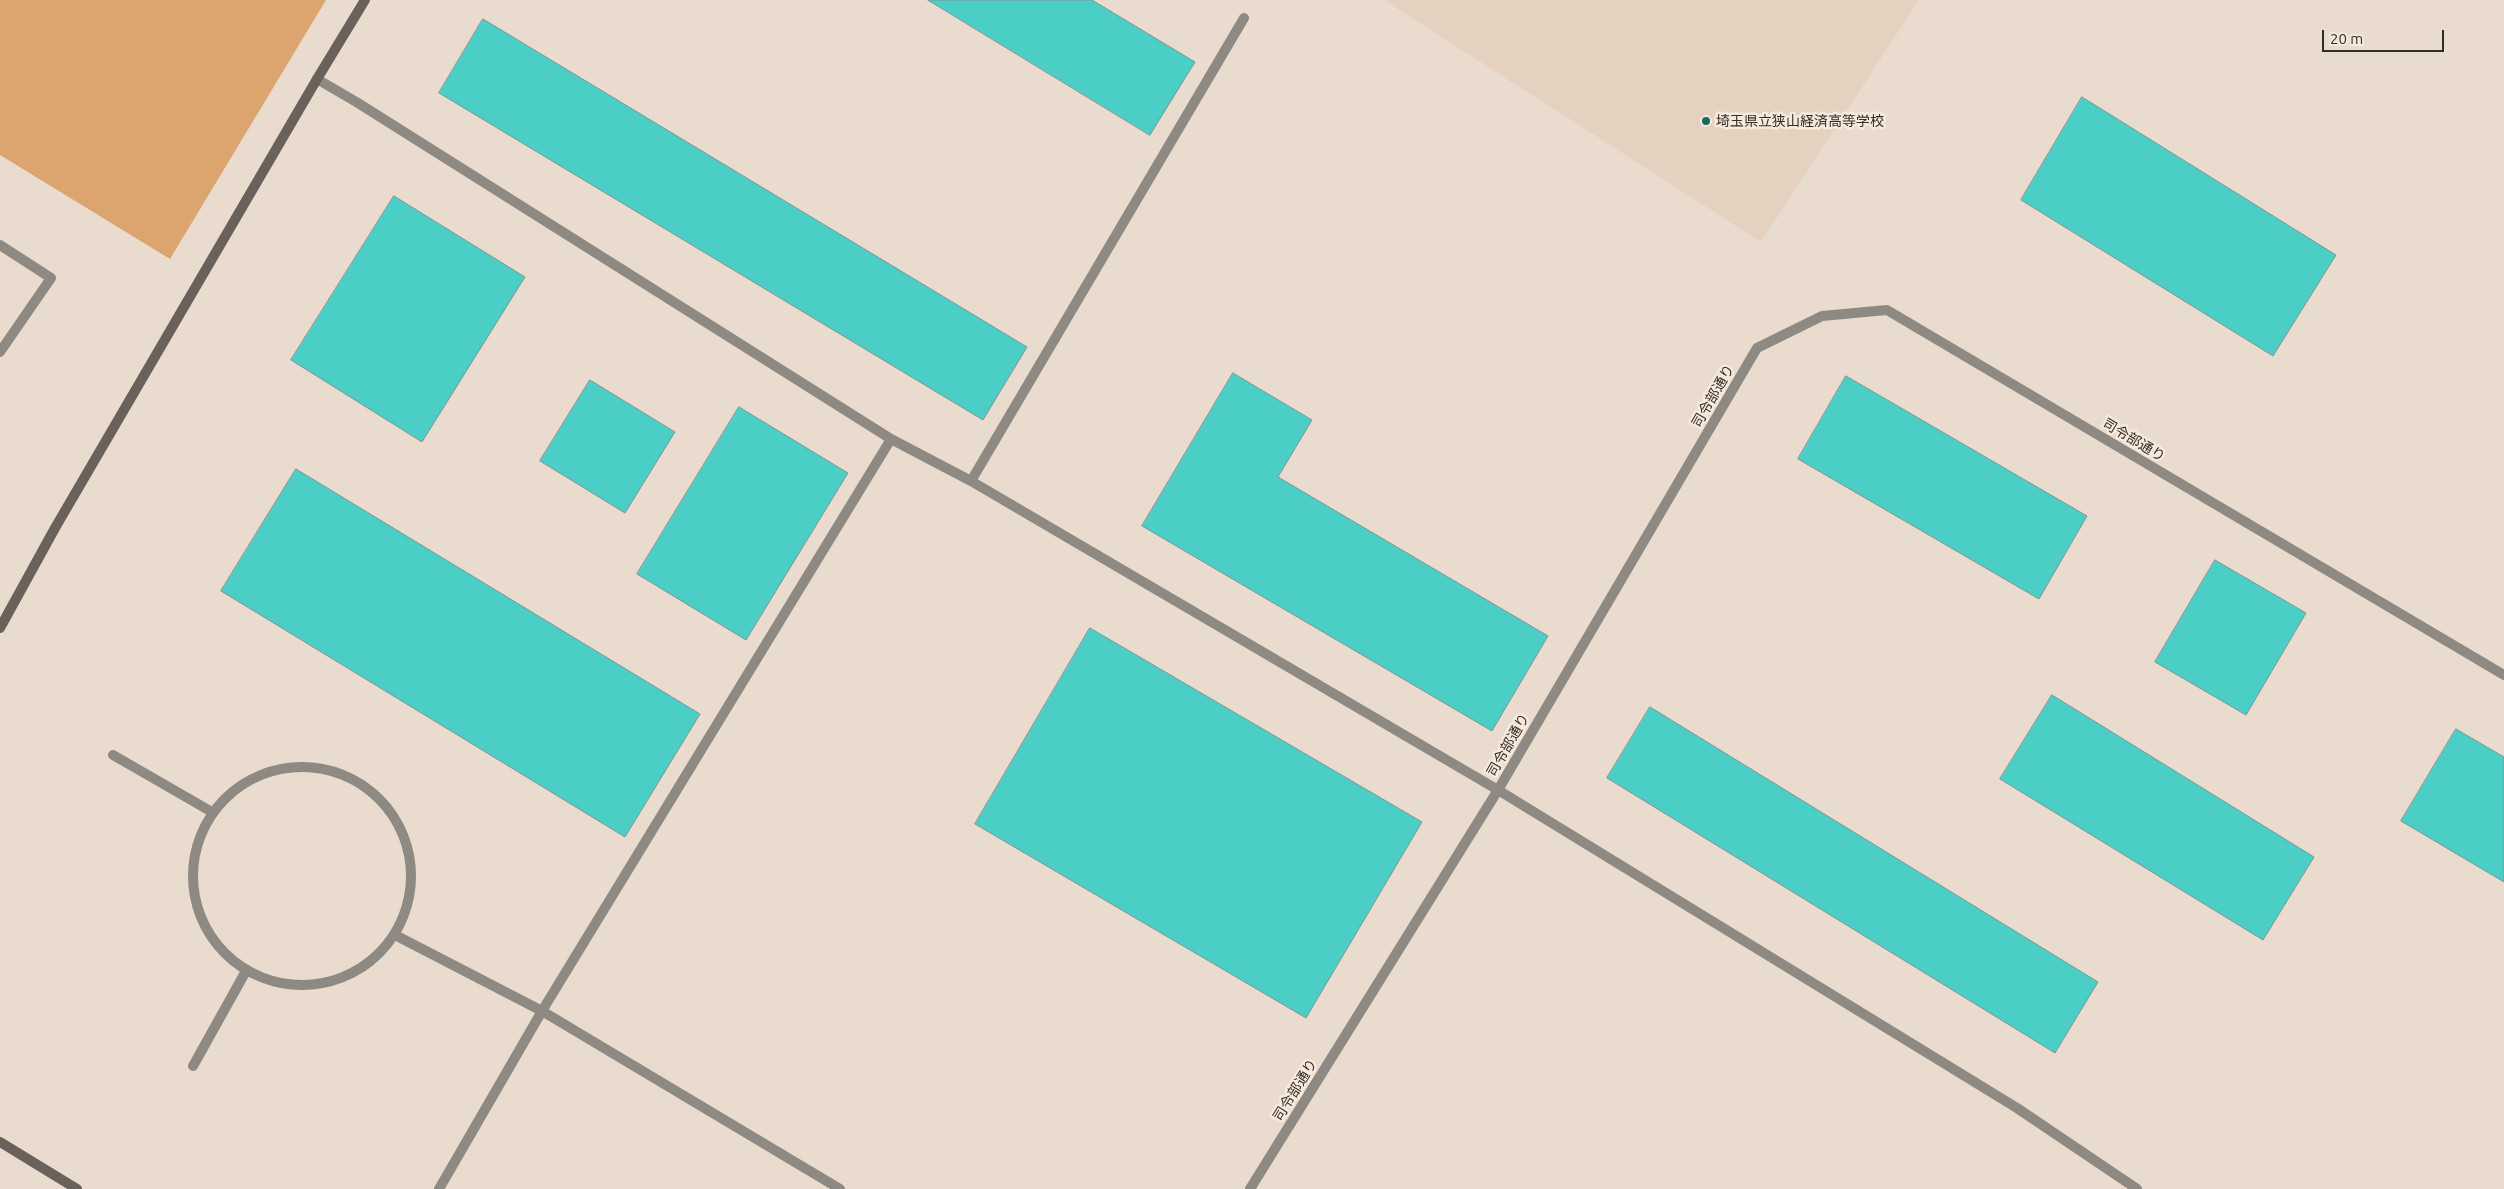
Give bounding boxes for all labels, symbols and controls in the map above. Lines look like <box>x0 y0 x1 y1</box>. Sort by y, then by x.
scale bar <box>2324 20 2446 52</box>
text: 20 m <box>2330 30 2363 47</box>
place label: 埼玉県立狭山経済高等学校 <box>1716 113 1884 129</box>
marker: 埼玉県立狭山経済高等学校 <box>1700 115 1712 127</box>
street label: 司令部通り <box>1688 361 1738 431</box>
street label: 司令部通り <box>2100 415 2168 465</box>
street label: 司令部通り <box>1483 710 1533 780</box>
street label: 司令部通り <box>1269 1056 1321 1124</box>

